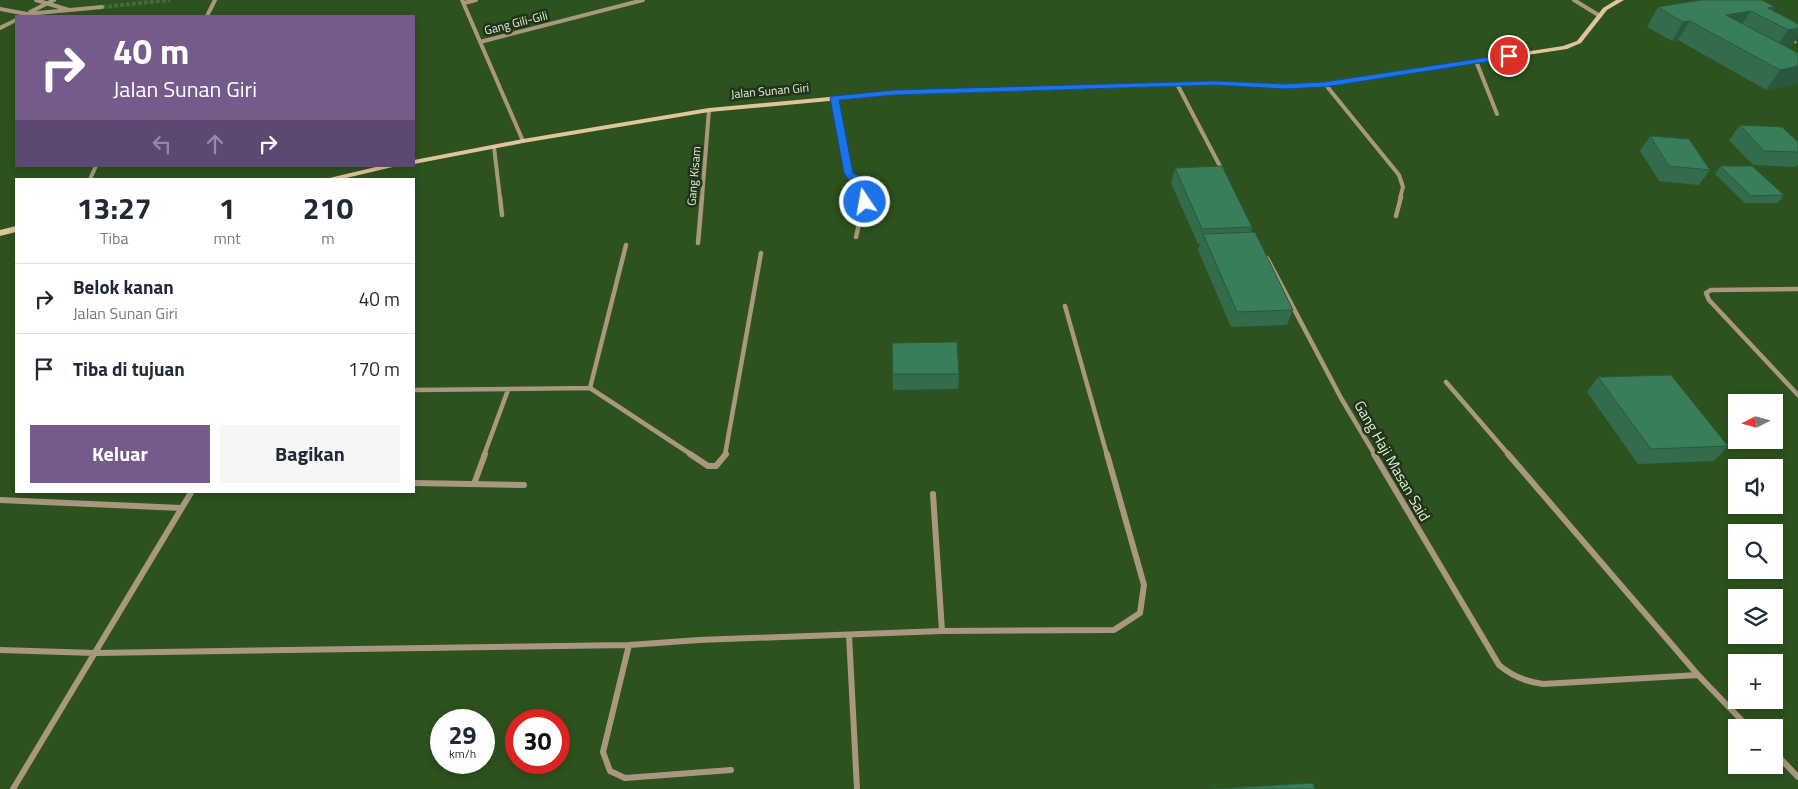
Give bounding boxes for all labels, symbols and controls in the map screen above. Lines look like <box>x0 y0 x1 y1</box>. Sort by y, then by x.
street label: Gang Gili-Gili <box>482 5 550 40</box>
text: 40 m <box>113 24 189 78</box>
icon: right <box>30 35 95 100</box>
pin <box>1488 35 1530 77</box>
icon: arrive <box>1495 42 1523 70</box>
text: Jalan Sunan Giri <box>113 72 257 106</box>
street label: Jalan Sunan Giri <box>730 78 810 103</box>
icon: left <box>148 130 176 158</box>
icon: ahead <box>201 130 229 158</box>
icon: right <box>254 130 282 158</box>
street label: Gang Kisam <box>681 145 706 207</box>
position arrow <box>838 175 890 227</box>
text: 13:27 <box>77 185 152 231</box>
text: 1 <box>219 185 236 231</box>
text: 210 <box>303 185 353 231</box>
text: Tiba <box>100 226 128 250</box>
text: mnt <box>213 226 241 250</box>
text: m <box>321 226 335 250</box>
text: Belok kanan <box>73 272 174 301</box>
text: 40 m <box>359 284 400 313</box>
icon: right <box>30 285 58 313</box>
text: Jalan Sunan Giri <box>73 301 178 325</box>
text: Tiba di tujuan <box>73 354 185 383</box>
text: 170 m <box>348 354 400 383</box>
icon: arrive <box>30 355 58 383</box>
north arrow <box>1728 394 1782 449</box>
map controls <box>1728 394 1783 774</box>
street label: Gang Haji Masan Said <box>1348 396 1436 525</box>
button: Keluar <box>30 425 210 483</box>
button: Bagikan <box>220 425 400 483</box>
button: sound <box>1728 459 1783 514</box>
button: search <box>1728 524 1783 579</box>
button: layers <box>1728 589 1783 644</box>
button: + <box>1728 654 1783 709</box>
speed limit sign: 30 <box>505 709 570 774</box>
text: 29 <box>448 716 477 754</box>
button: − <box>1728 719 1783 774</box>
text: km/h <box>449 744 476 763</box>

